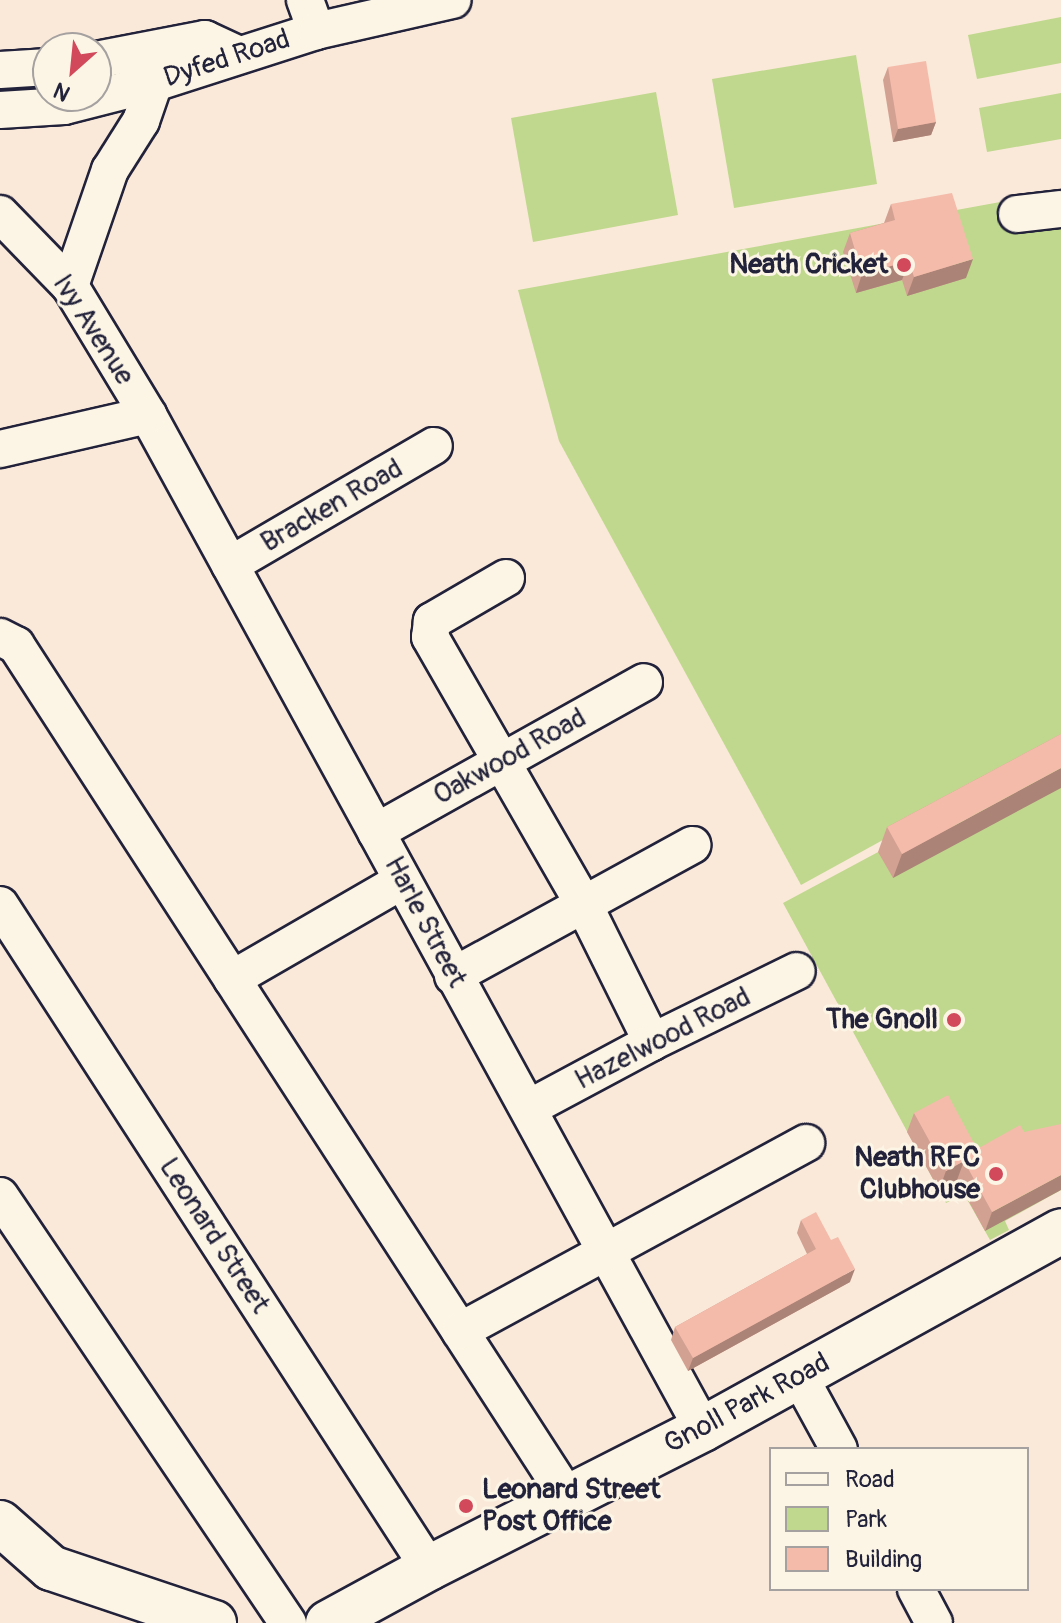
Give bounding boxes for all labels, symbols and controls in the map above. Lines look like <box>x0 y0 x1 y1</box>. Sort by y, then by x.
street label: Dyfed Road <box>160 23 294 95</box>
north arrow <box>32 32 112 112</box>
text: N <box>49 76 75 107</box>
place label: Neath Cricket <box>729 248 888 282</box>
marker: Neath Cricket <box>895 256 913 274</box>
street label: Ivy Avenue <box>45 269 141 391</box>
street label: Bracken Road <box>255 452 409 560</box>
street label: Oakwood Road <box>428 701 592 813</box>
street label: Harle Street <box>377 851 473 993</box>
street label: Hazelwood Road <box>570 980 756 1098</box>
place label: The Gnoll <box>826 1003 938 1037</box>
marker: The Gnoll <box>945 1011 963 1029</box>
place label: Neath RFC Clubhouse <box>854 1141 980 1207</box>
street label: Leonard Street <box>151 1152 277 1320</box>
marker: Neath RFC Clubhouse <box>987 1165 1005 1183</box>
street label: Gnoll Park Road <box>659 1346 835 1462</box>
legend <box>769 1447 1029 1591</box>
text: Road <box>845 1465 895 1494</box>
place label: Leonard Street Post Office <box>482 1473 660 1539</box>
marker: Leonard Street Post Office <box>457 1497 475 1515</box>
text: Park <box>845 1505 887 1534</box>
text: Building <box>845 1545 922 1574</box>

